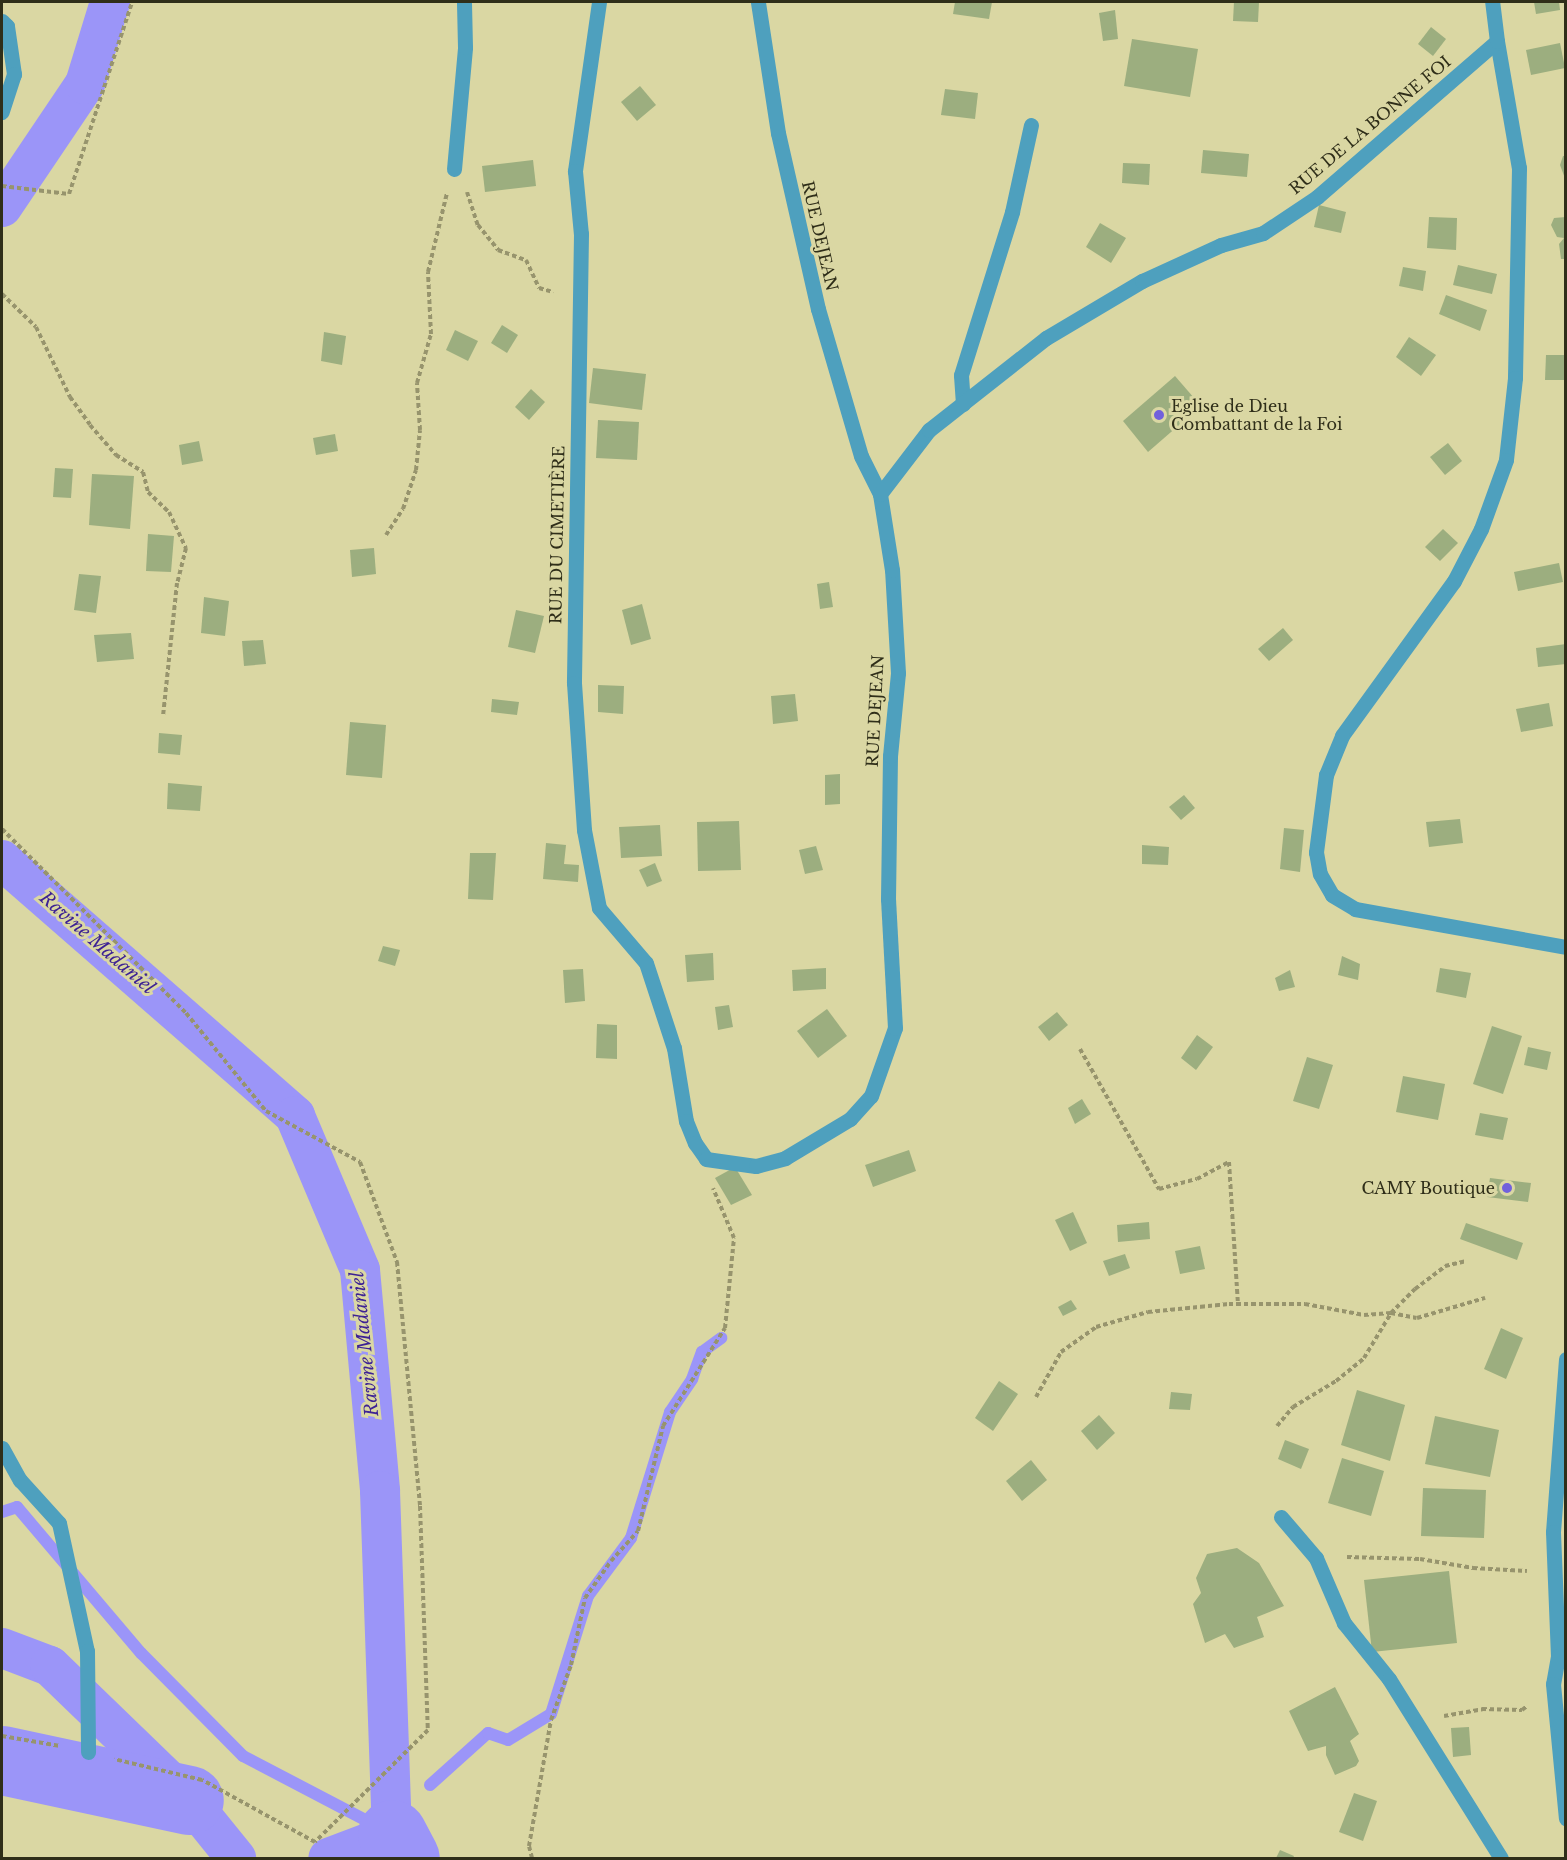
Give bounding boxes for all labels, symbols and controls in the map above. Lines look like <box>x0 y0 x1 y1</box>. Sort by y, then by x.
street label: RUE DE LA BONNE FOI <box>1285 52 1455 198</box>
street label: RUE DEJEAN <box>798 179 842 293</box>
place label: Eglise de Dieu Combattant de la Foi <box>1171 396 1343 434</box>
marker: Eglise de Dieu Combattant de la Foi <box>1152 408 1166 422</box>
street label: RUE DU CIMETIÈRE <box>546 446 568 624</box>
street label: RUE DEJEAN <box>862 654 888 768</box>
water label: Ravine Madaniel <box>35 887 159 999</box>
place label: CAMY Boutique <box>1361 1178 1495 1198</box>
marker: CAMY Boutique <box>1500 1181 1514 1195</box>
water label: Ravine Madaniel <box>347 1271 383 1417</box>

